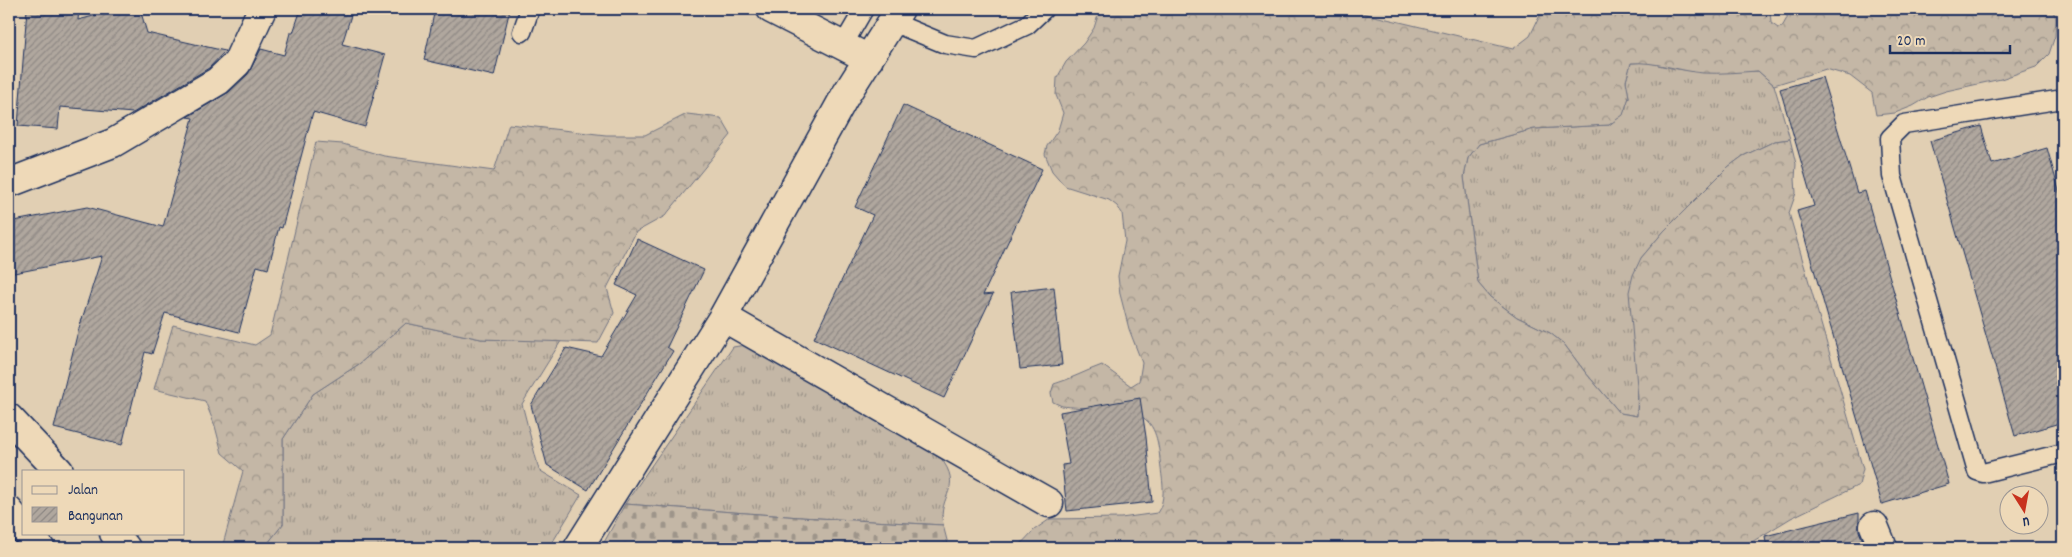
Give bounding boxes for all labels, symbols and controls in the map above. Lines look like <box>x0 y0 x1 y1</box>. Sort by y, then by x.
scale bar <box>1890 22 2010 54</box>
text: 20 m <box>1897 31 1925 53</box>
legend <box>22 470 185 534</box>
text: Jalan <box>68 480 98 502</box>
north arrow <box>2000 484 2050 534</box>
text: Bangunan <box>68 506 123 528</box>
text: U <box>2021 510 2031 531</box>

